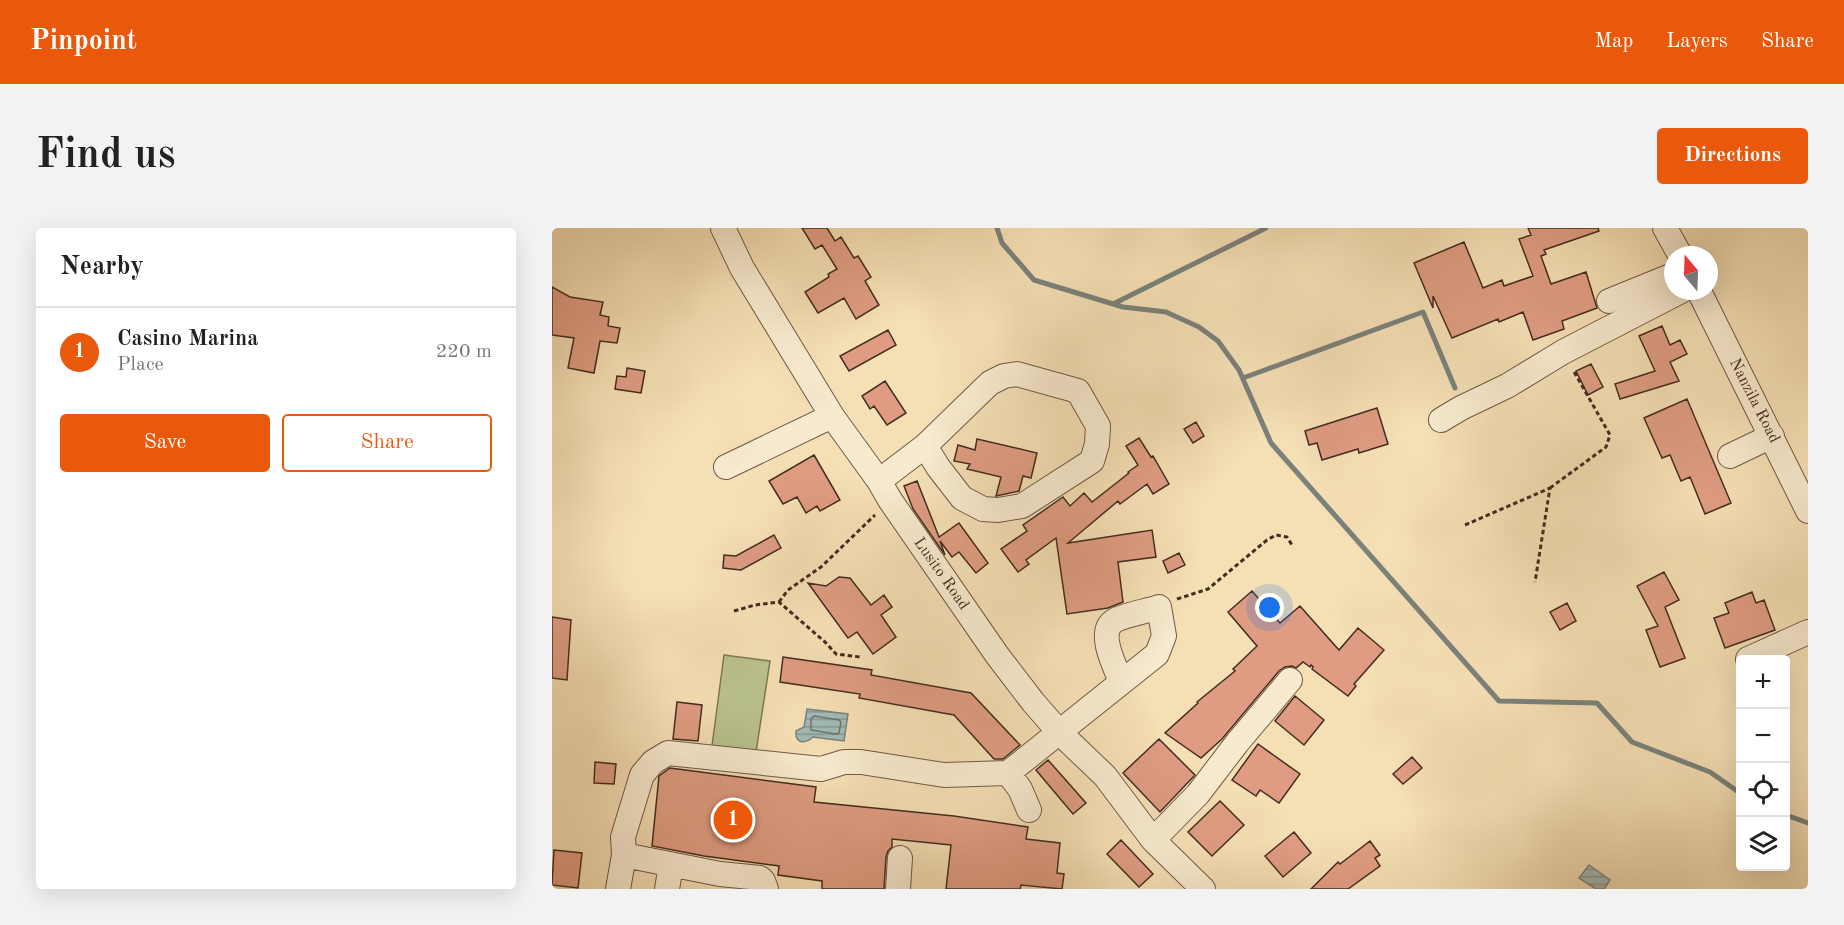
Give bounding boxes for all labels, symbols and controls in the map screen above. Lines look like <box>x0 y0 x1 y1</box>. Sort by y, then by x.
text: Pinpoint <box>30 28 137 56</box>
text: Map <box>1594 31 1633 52</box>
text: Layers <box>1666 31 1728 52</box>
text: Share <box>1761 31 1814 52</box>
button: Directions <box>1657 128 1808 184</box>
text: Find us <box>36 135 175 177</box>
north arrow <box>1664 246 1718 300</box>
text: Nearby <box>60 254 144 280</box>
text: Casino Marina <box>117 328 258 350</box>
text: 1 <box>74 342 85 362</box>
text: 220 m <box>436 342 492 362</box>
text: Place <box>117 355 164 375</box>
street label: Nanzila Road <box>1726 356 1782 446</box>
button: Save <box>60 414 270 472</box>
button: Share <box>282 414 492 472</box>
street label: Lusito Road <box>910 535 972 613</box>
your location <box>1255 593 1284 622</box>
map controls <box>1736 655 1790 871</box>
button: + <box>1736 655 1790 709</box>
button: − <box>1736 709 1790 763</box>
button: locate <box>1736 763 1790 817</box>
pin: 1 <box>714 798 753 842</box>
button: layers <box>1736 817 1790 871</box>

